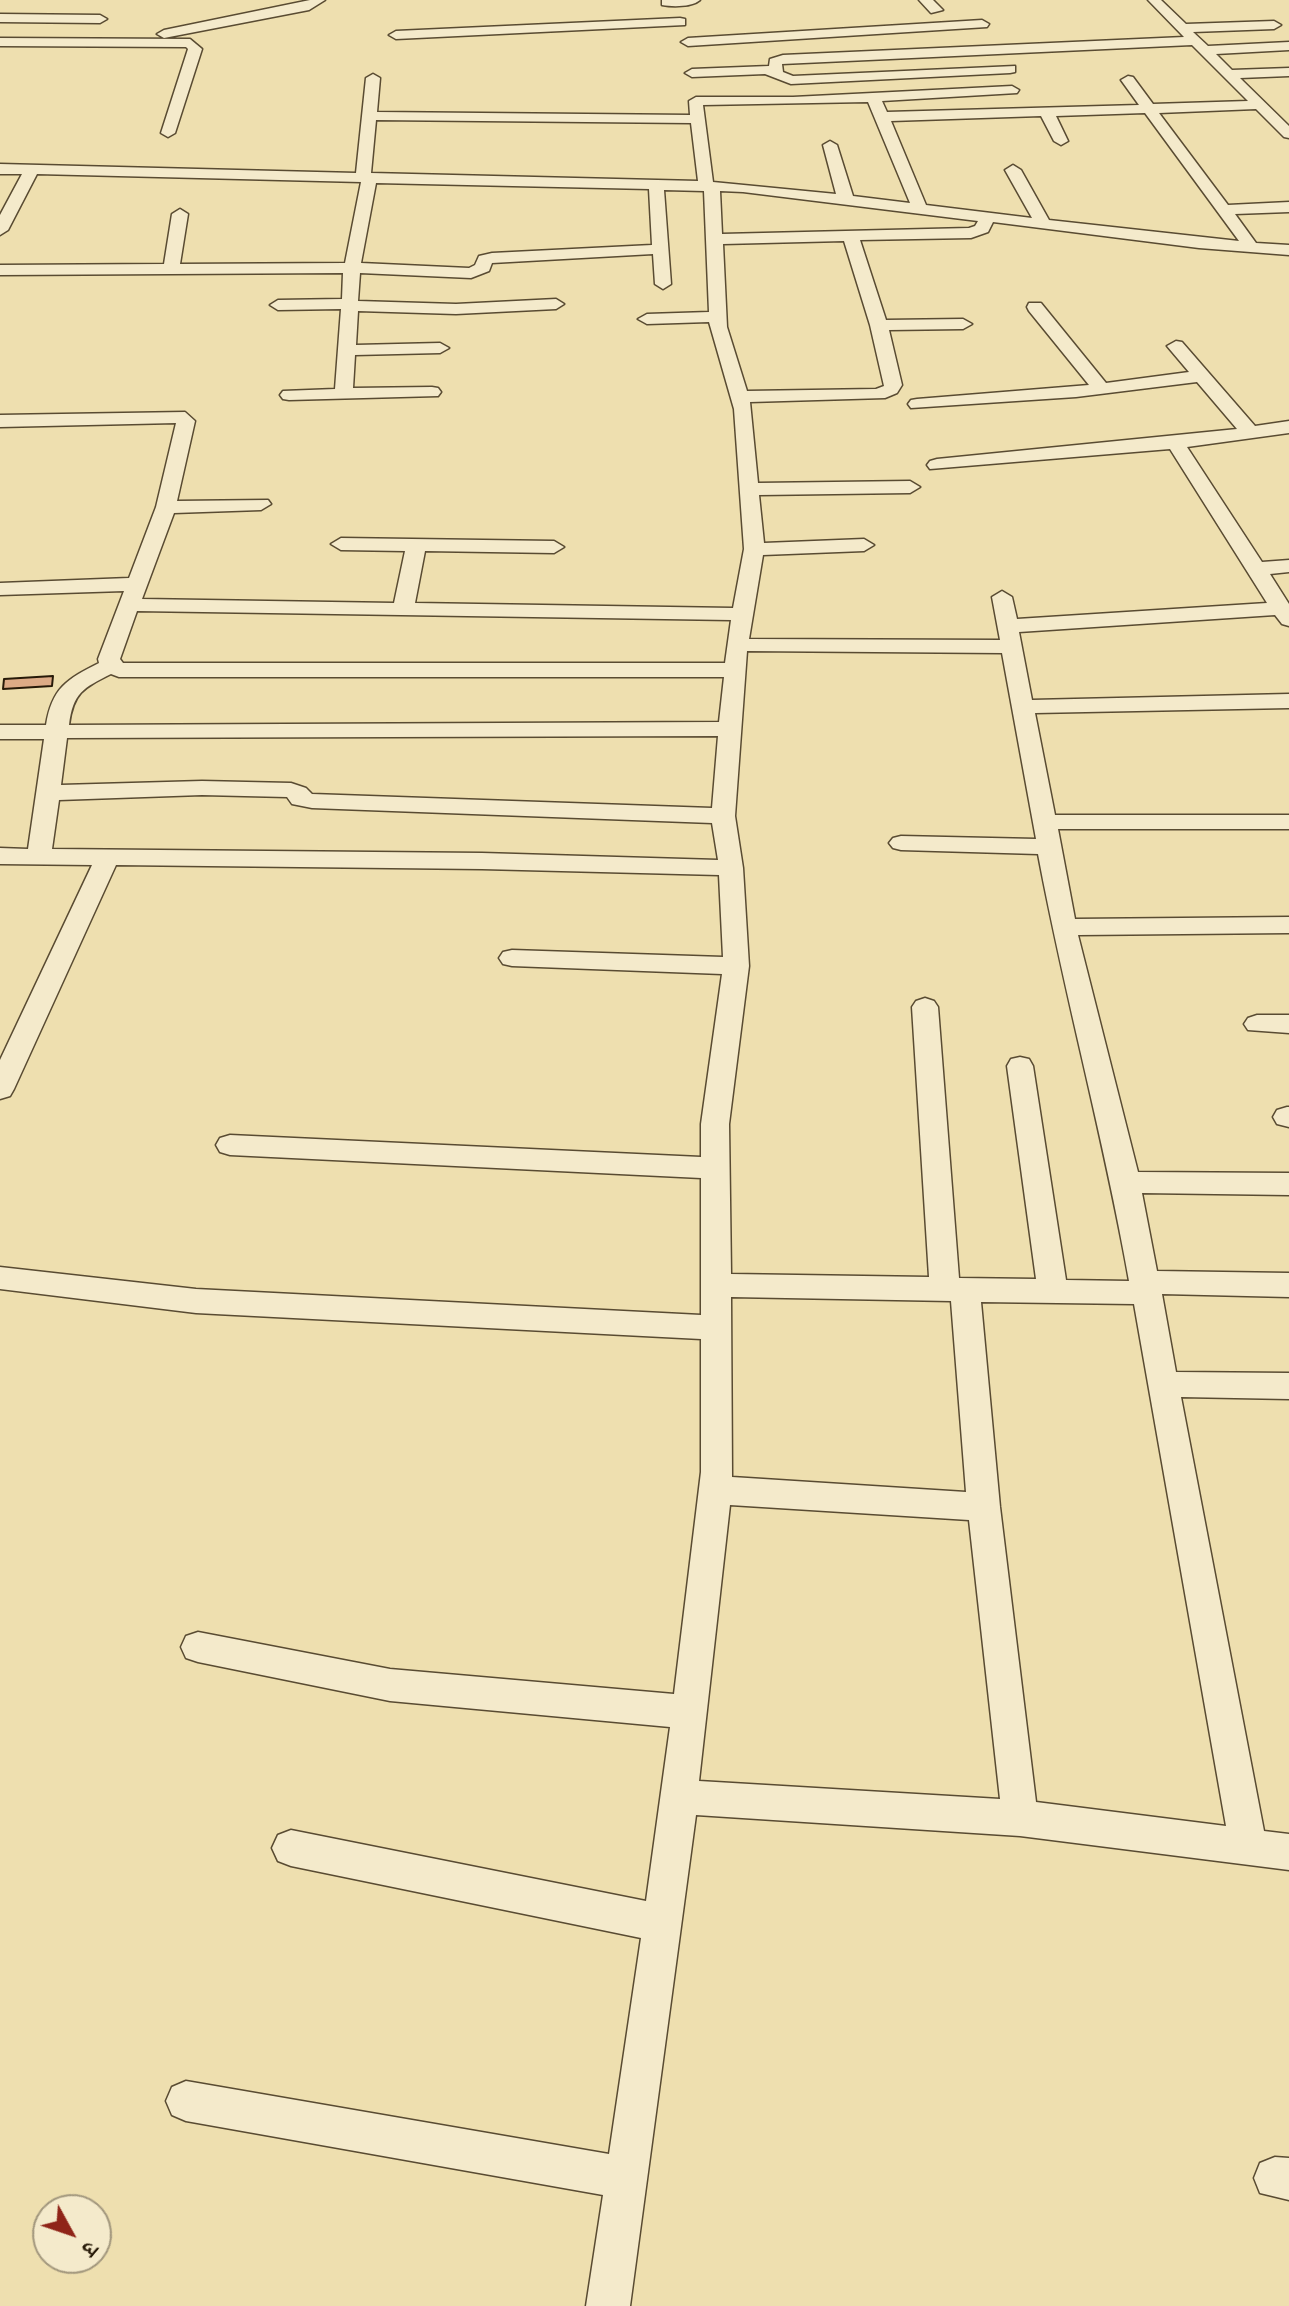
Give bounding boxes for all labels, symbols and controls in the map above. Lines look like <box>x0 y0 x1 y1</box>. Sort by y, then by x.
north arrow <box>32 2194 112 2274</box>
text: उ <box>75 2235 103 2261</box>

